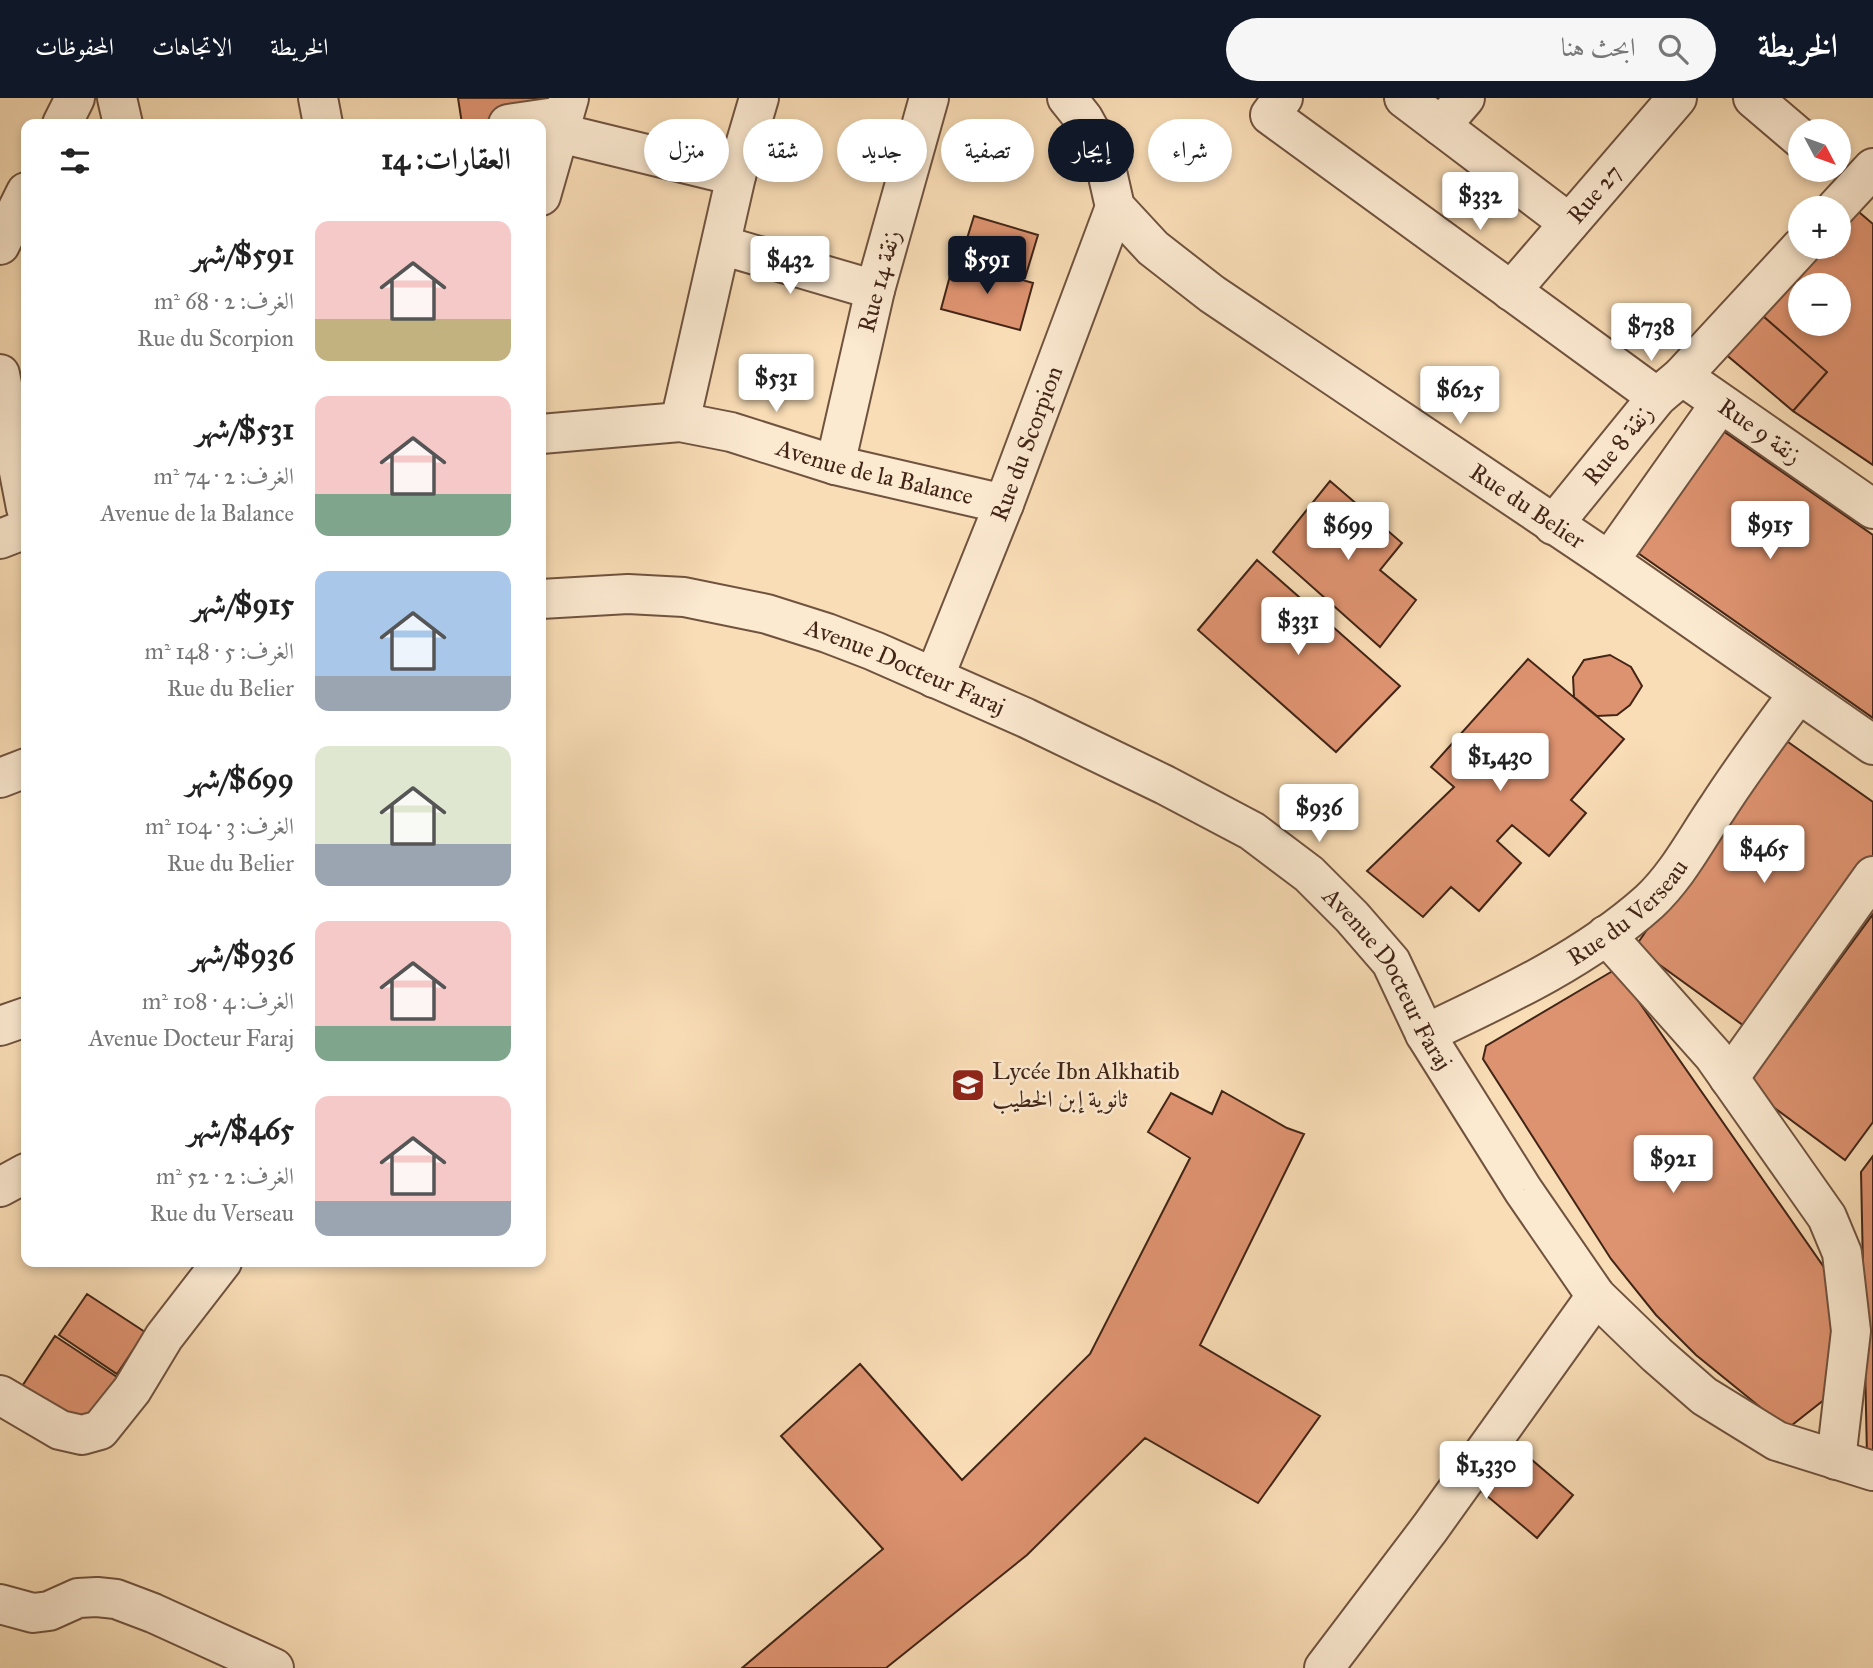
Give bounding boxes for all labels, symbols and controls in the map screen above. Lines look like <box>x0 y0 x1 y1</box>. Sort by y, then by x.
search box <box>1226 18 1716 81</box>
text: الخريطة <box>1758 26 1838 66</box>
icon: search <box>1654 30 1692 68</box>
text: ابحث هنا <box>1561 31 1636 63</box>
text: المحفوظات <box>35 32 114 62</box>
text: الاتجاهات <box>152 32 232 62</box>
text: الخريطة <box>270 32 329 62</box>
chip: منزل <box>644 119 729 182</box>
chip: شقة <box>743 119 823 182</box>
chip: جديد <box>837 119 927 182</box>
chip: تصفية <box>941 119 1034 182</box>
chip: إيجار <box>1048 119 1134 182</box>
chip: شراء <box>1148 119 1232 182</box>
north arrow <box>1788 119 1852 182</box>
map controls <box>1788 119 1851 336</box>
text: العقارات: 14 <box>381 141 511 177</box>
icon: filters <box>56 142 94 180</box>
street label: Rue 27 <box>1561 158 1628 230</box>
pin: $332 <box>1439 172 1521 232</box>
text: $332 <box>1458 181 1502 209</box>
button: + <box>1788 196 1851 259</box>
street label: Rue 14 زنقة <box>851 226 907 336</box>
text: $591/شهر <box>192 236 294 272</box>
pin: $432 <box>749 236 831 296</box>
pin: $591 <box>946 236 1028 296</box>
text: $432 <box>766 245 814 273</box>
text: $591 <box>964 245 1010 273</box>
icon: home <box>371 249 455 333</box>
button: − <box>1788 273 1851 336</box>
text: الغرف: 2 · 68 m² <box>154 287 294 315</box>
pin: $738 <box>1610 303 1692 363</box>
text: $738 <box>1627 312 1675 340</box>
text: Rue du Scorpion <box>137 324 294 352</box>
pin: $531 <box>735 354 817 414</box>
street label: Rue du Scorpion <box>984 362 1069 526</box>
text: $531 <box>755 363 797 391</box>
pin: $625 <box>1419 366 1501 426</box>
text: $625 <box>1436 375 1484 403</box>
street label: Rue 9 زنقة <box>1712 391 1808 471</box>
street label: Rue 8 زنقة <box>1576 399 1660 491</box>
text: $531/شهر <box>196 411 294 447</box>
icon: home <box>371 424 455 508</box>
street label: Avenue de la Balance <box>772 432 976 511</box>
street label: Rue du Belier <box>1464 457 1591 556</box>
text: الغرف: 2 · 74 m² <box>154 462 294 490</box>
text: Avenue de la Balance <box>100 499 294 527</box>
pin: $915 <box>1729 502 1811 561</box>
pin: $699 <box>1307 503 1389 562</box>
text: $915 <box>1747 510 1793 538</box>
text: $699 <box>1323 511 1373 539</box>
text: $915/شهر <box>192 586 294 622</box>
pin: $331 <box>1257 598 1339 657</box>
icon: home <box>371 599 455 683</box>
text: $331 <box>1277 606 1319 634</box>
street label: Avenue Docteur Faraj <box>800 612 1010 722</box>
text: الغرف: 5 · 148 m² <box>145 637 294 665</box>
text: Rue du Belier <box>167 674 294 702</box>
pin: $1,430 <box>1443 734 1557 793</box>
text: $1,430 <box>1468 742 1532 770</box>
text: $699/شهر <box>186 761 294 797</box>
icon: home <box>371 774 455 858</box>
pin: $936 <box>1278 784 1360 844</box>
text: $936 <box>1295 793 1343 821</box>
text: الغرف: 3 · 104 m² <box>145 812 294 840</box>
pin: $465 <box>1723 826 1805 885</box>
text: $465 <box>1739 834 1789 862</box>
text: Rue du Belier <box>167 849 294 877</box>
street label: Rue du Verseau <box>1562 853 1695 972</box>
street label: Avenue Docteur Faraj <box>1316 881 1459 1076</box>
text: $936/شهر <box>190 936 294 972</box>
icon: home <box>371 949 455 1033</box>
text: الغرف: 4 · 108 m² <box>142 987 294 1015</box>
text: Avenue Docteur Faraj <box>89 1024 294 1052</box>
place label: Lycée Ibn Alkhatib ثانوية إبن الخطيب <box>992 1056 1180 1115</box>
school or university icon: Lycée Ibn Alkhatib ثانوية إبن الخطيب <box>949 1066 987 1104</box>
text: $465/شهر <box>187 1111 294 1147</box>
icon: home <box>371 1124 455 1208</box>
pin: $921 <box>1632 1136 1714 1195</box>
text: $921 <box>1650 1144 1696 1172</box>
text: الغرف: 2 · 52 m² <box>156 1162 294 1190</box>
text: Rue du Verseau <box>150 1199 294 1227</box>
pin: $1,330 <box>1429 1442 1543 1501</box>
text: $1,330 <box>1456 1450 1516 1478</box>

